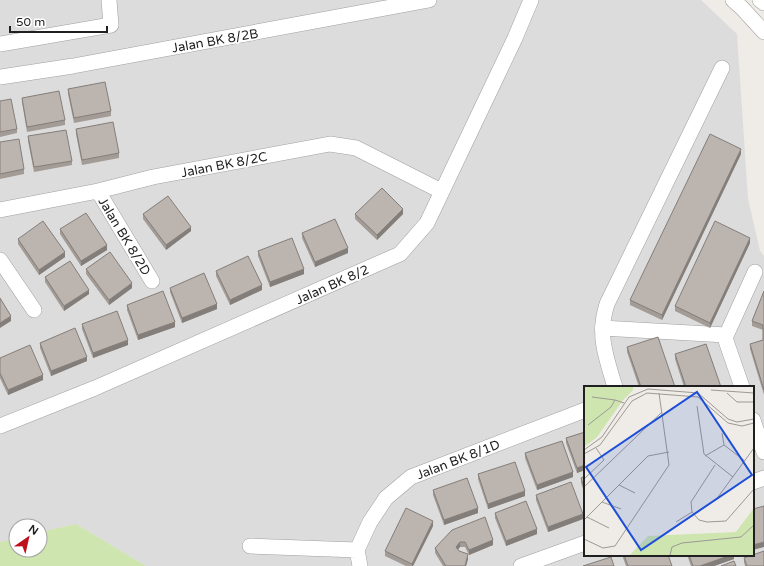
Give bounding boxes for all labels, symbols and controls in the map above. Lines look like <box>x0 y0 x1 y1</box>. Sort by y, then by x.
scale bar <box>10 8 107 34</box>
text: 50 m <box>16 15 45 29</box>
street label: Jalan BK 8/2B <box>171 26 260 56</box>
street label: Jalan BK 8/2C <box>180 149 269 181</box>
street label: Jalan BK 8/2D <box>95 195 154 279</box>
street label: Jalan BK 8/2 <box>293 262 371 308</box>
inset map <box>584 386 754 556</box>
street label: Jalan BK 8/1D <box>414 437 503 483</box>
north arrow <box>8 518 48 558</box>
text: N <box>26 522 41 538</box>

